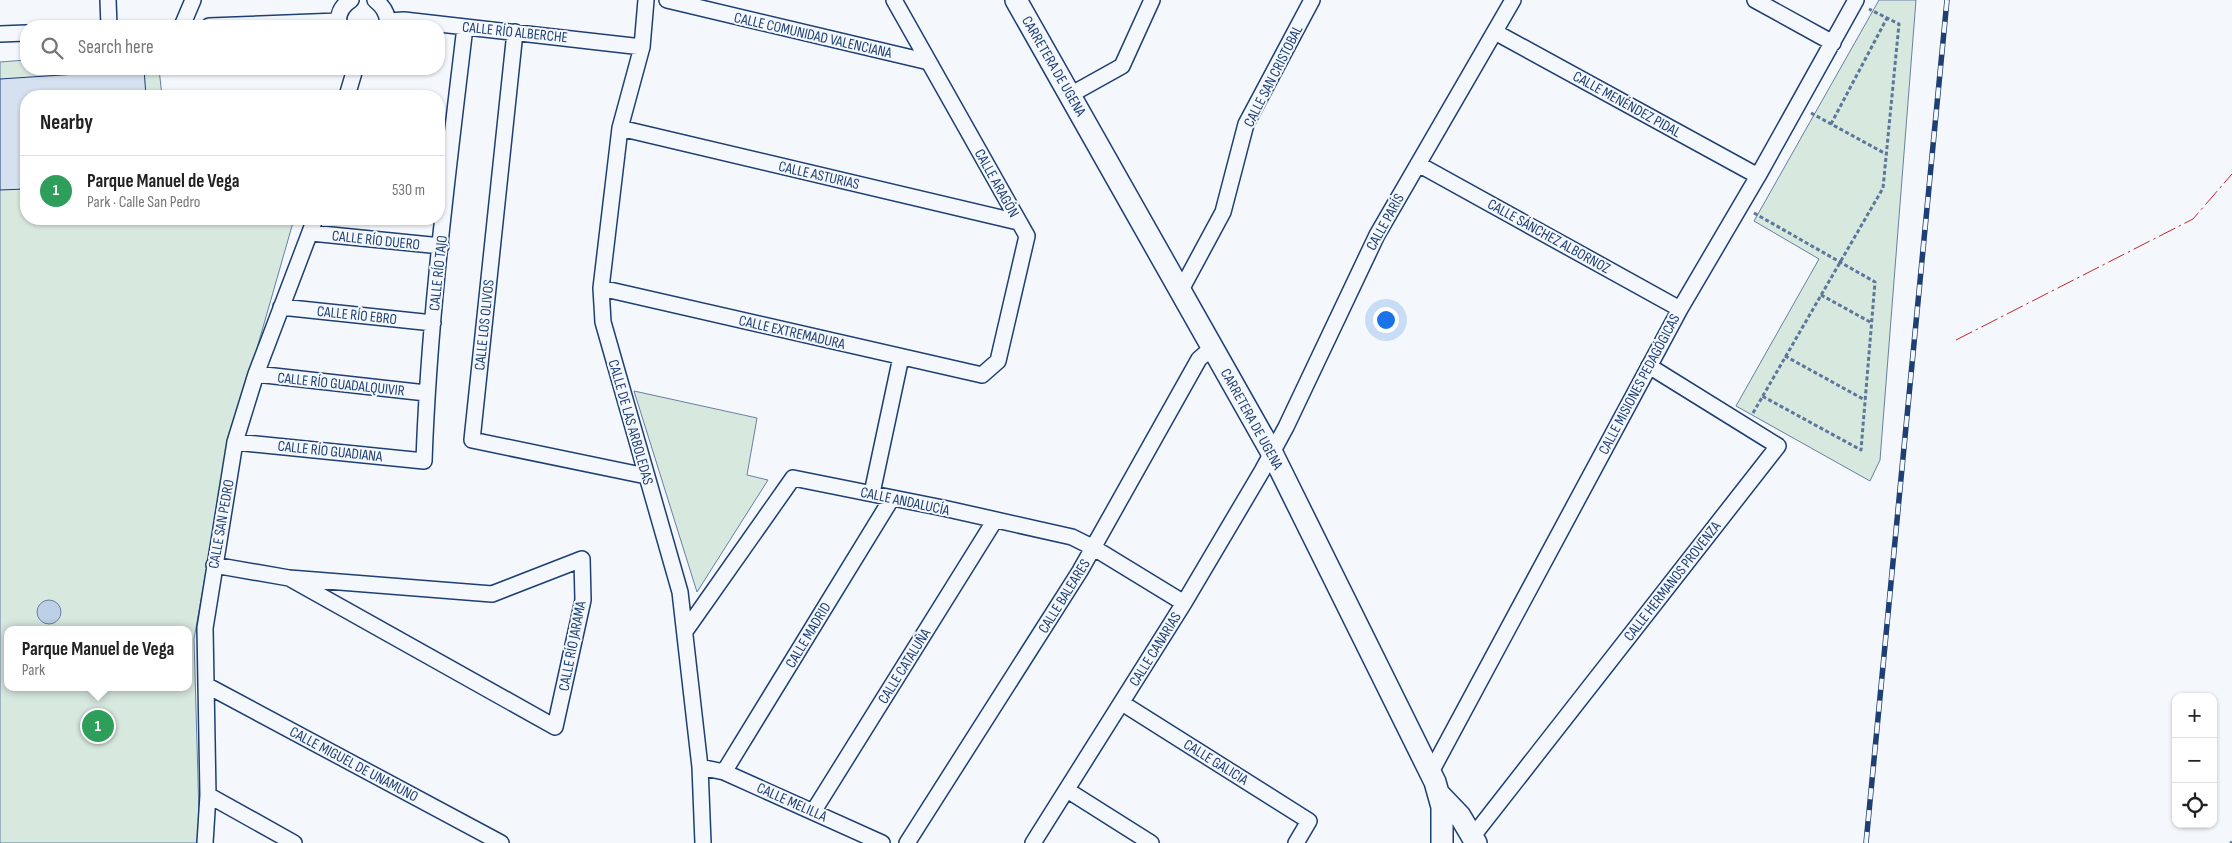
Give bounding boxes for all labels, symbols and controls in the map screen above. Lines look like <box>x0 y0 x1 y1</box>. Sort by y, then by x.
street label: CALLE COMUNIDAD VALENCIANA <box>732 8 894 63</box>
street label: CARRETERA DE UGENA <box>1017 13 1090 120</box>
street label: CALLE RÍO ALBERCHE <box>461 18 569 47</box>
search box <box>20 20 445 75</box>
street label: CALLE SAN CRISTOBAL <box>1240 22 1307 130</box>
icon: search <box>38 34 66 62</box>
text: Search here <box>78 36 154 59</box>
street label: CALLE MENÉNDEZ PIDAL <box>1569 67 1685 142</box>
text: Nearby <box>40 110 93 135</box>
street label: CALLE ARAGÓN <box>970 146 1023 221</box>
street label: CALLE ASTURIAS <box>777 157 861 194</box>
text: Parque Manuel de Vega <box>87 170 240 193</box>
text: 1 <box>53 181 59 200</box>
text: 530 m <box>392 181 425 200</box>
street label: CALLE PARÍS <box>1362 190 1409 254</box>
text: Park · Calle San Pedro <box>87 193 201 212</box>
street label: CALLE SÁNCHEZ ALBORNOZ <box>1484 195 1614 278</box>
street label: CALLE RÍO DUERO <box>331 226 421 255</box>
street label: CALLE RÍO TAJO <box>425 234 452 312</box>
street label: CALLE LOS OLIVOS <box>470 279 499 371</box>
street label: CALLE RÍO EBRO <box>316 302 398 329</box>
your location <box>1373 307 1399 333</box>
street label: CALLE EXTREMADURA <box>737 311 847 354</box>
street label: CALLE MISIONES PEDAGÓGICAS <box>1594 311 1685 458</box>
street label: CALLE DE LAS ARBOLEDAS <box>604 357 657 487</box>
street label: CARRETERA DE UGENA <box>1216 365 1287 474</box>
street label: CALLE RÍO GUADALQUIVIR <box>276 368 406 401</box>
street label: CALLE RÍO GUADIANA <box>277 437 384 467</box>
street label: CALLE SAN PEDRO <box>204 478 239 570</box>
street label: CALLE ANDALUCÍA <box>859 483 952 520</box>
street label: CALLE HERMANOS PROVENZA <box>1620 517 1725 645</box>
street label: CALLE BALEARES <box>1034 556 1095 637</box>
street label: CALLE RÍO JARAMA <box>554 599 591 693</box>
street label: CALLE MADRID <box>781 599 835 672</box>
street label: CALLE CANARIAS <box>1125 609 1186 690</box>
street label: CALLE CATALUÑA <box>874 625 935 707</box>
popup <box>4 626 192 691</box>
text: Parque Manuel de Vega <box>22 638 174 661</box>
text: Park <box>22 661 45 680</box>
map controls <box>2172 693 2217 828</box>
button: + <box>2172 693 2217 738</box>
pin: 1 <box>82 707 114 745</box>
street label: CALLE MIGUEL DE UNAMUNO <box>286 722 421 806</box>
street label: CALLE GALICIA <box>1180 735 1252 790</box>
button: − <box>2172 738 2217 783</box>
street label: CALLE MELILLA <box>754 779 830 827</box>
button: locate <box>2172 783 2217 828</box>

